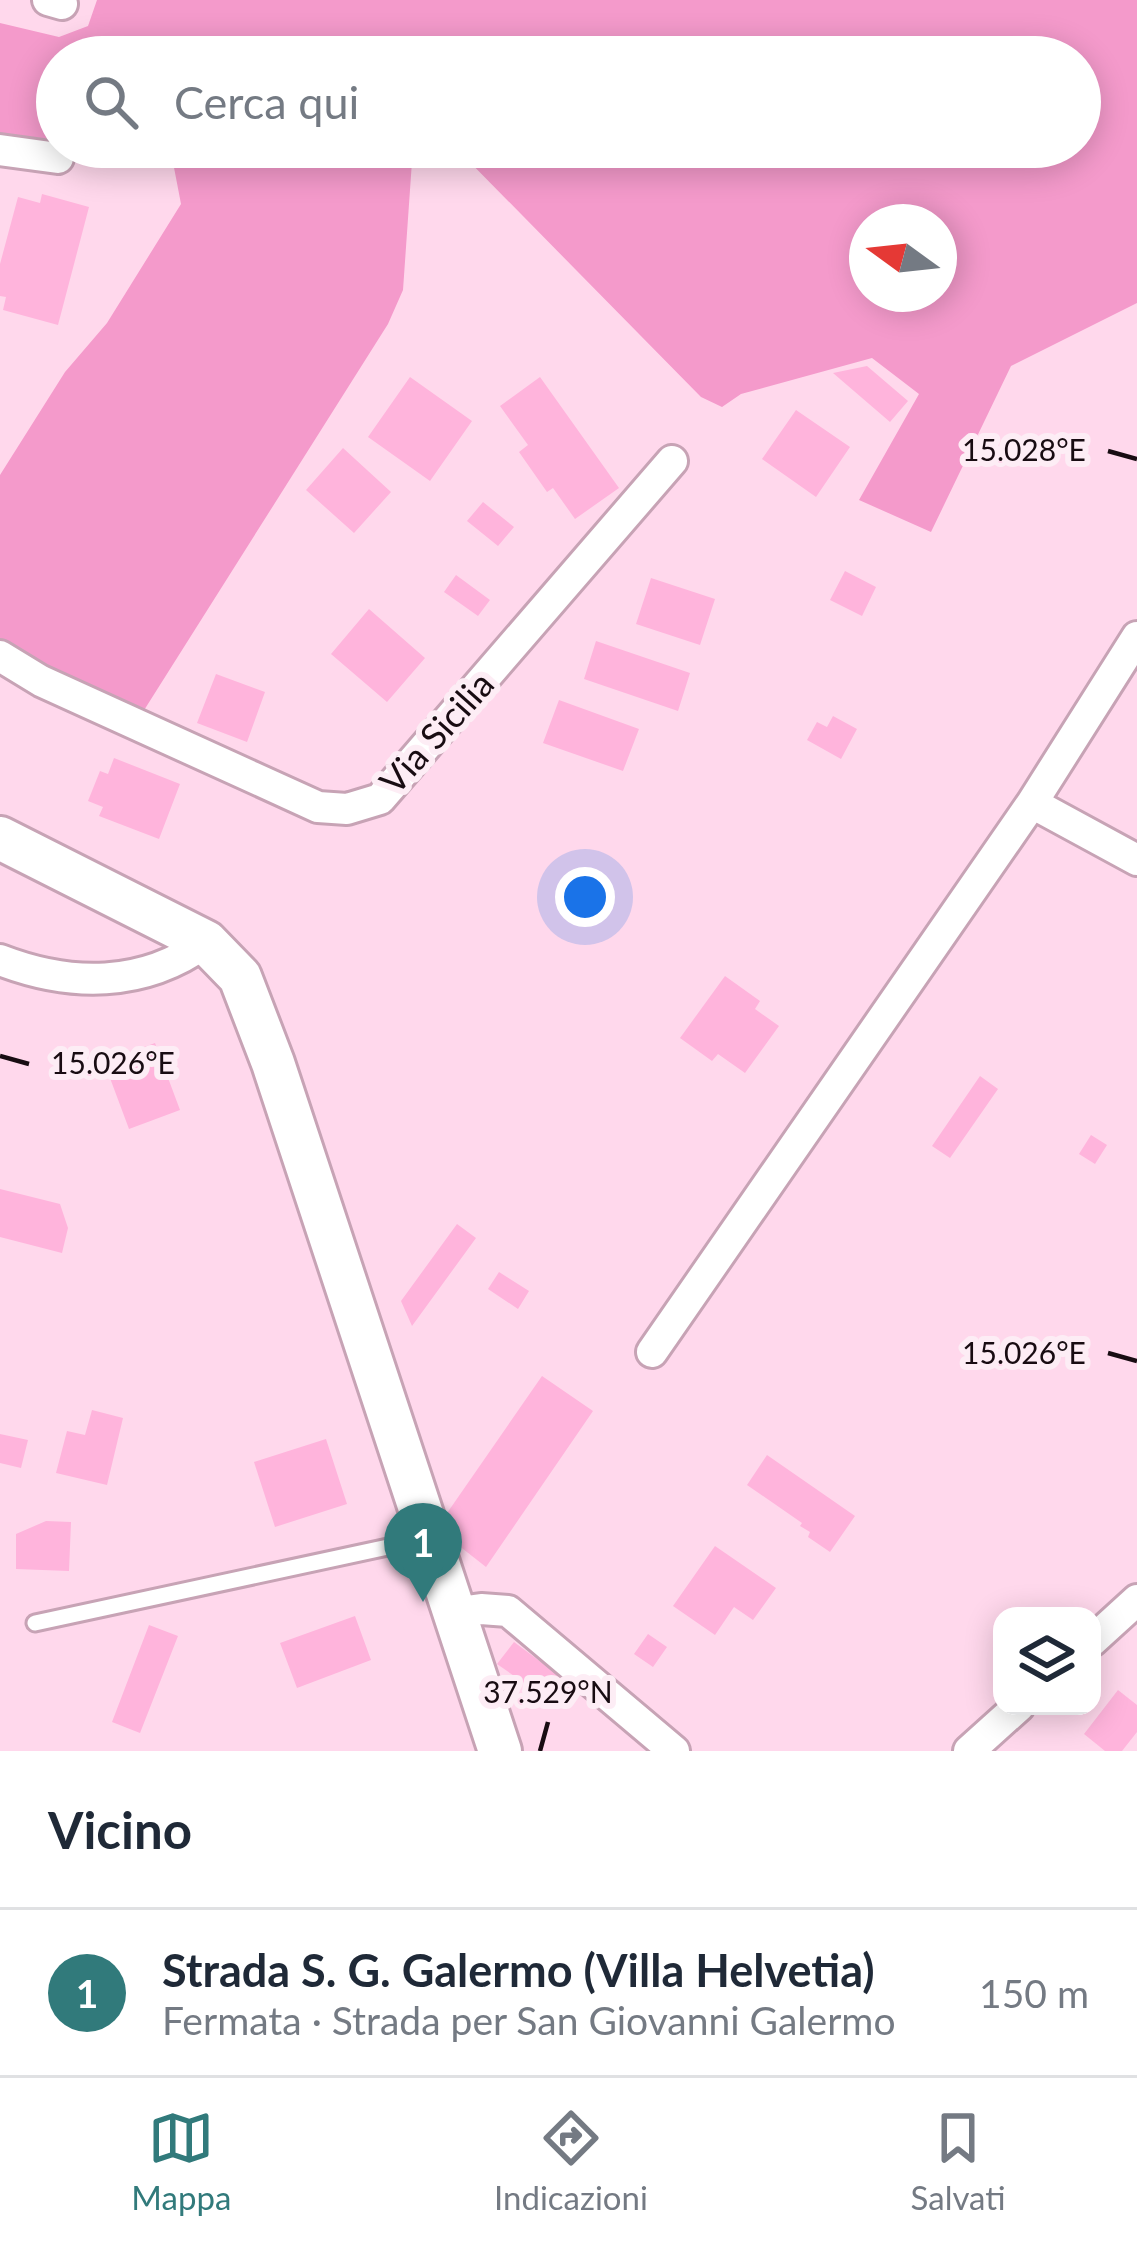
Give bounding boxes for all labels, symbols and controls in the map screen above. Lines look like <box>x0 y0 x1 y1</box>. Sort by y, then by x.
search box <box>36 36 1101 168</box>
icon: search <box>78 69 144 135</box>
text: Cerca qui <box>174 75 359 129</box>
north arrow <box>849 204 957 312</box>
text: 15.028°E <box>962 431 1086 467</box>
street label: Via Sicilia <box>370 662 502 802</box>
your location <box>555 867 615 927</box>
text: 15.026°E <box>51 1044 175 1080</box>
text: 15.026°E <box>962 1334 1086 1370</box>
pin: 1 <box>384 1503 462 1602</box>
map controls <box>993 1607 1101 1715</box>
button: layers <box>993 1607 1101 1715</box>
text: 37.529°N <box>483 1673 613 1709</box>
text: Vicino <box>48 1799 192 1860</box>
text: Strada S. G. Galermo (Villa Helvetia) <box>162 1943 875 1997</box>
text: 1 <box>76 1970 98 2016</box>
text: 150 m <box>979 1970 1089 2016</box>
text: Fermata · Strada per San Giovanni Galermo <box>162 1997 896 2043</box>
tab: Mappa <box>131 2105 231 2217</box>
tab: Indicazioni <box>494 2105 648 2217</box>
tab: Salvati <box>911 2105 1006 2217</box>

